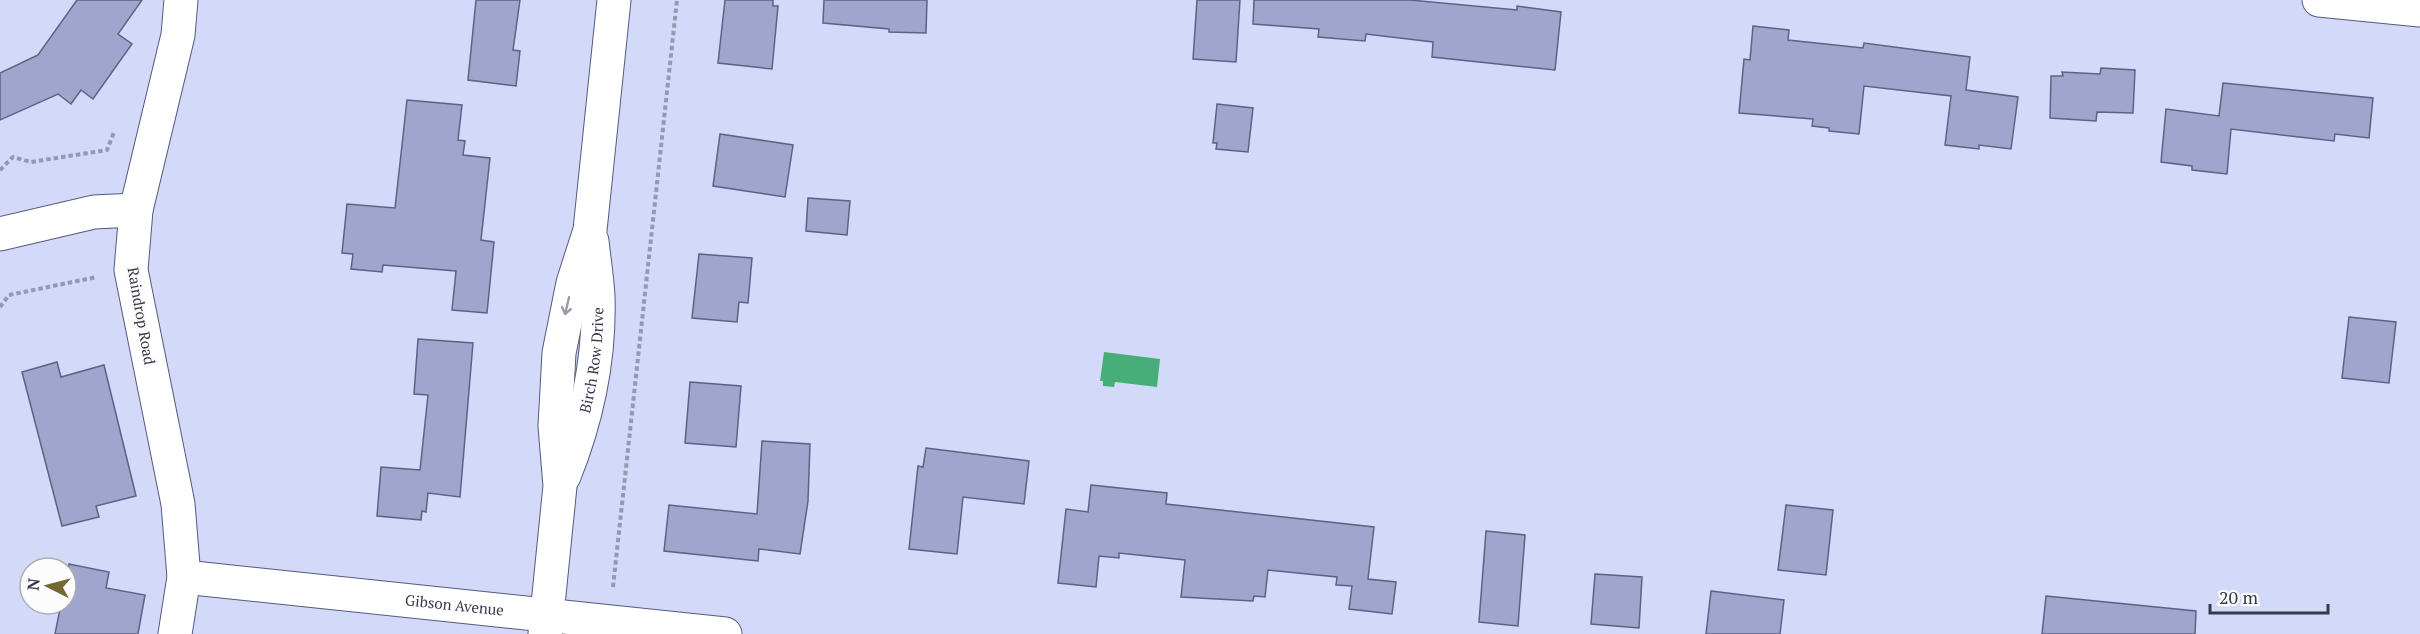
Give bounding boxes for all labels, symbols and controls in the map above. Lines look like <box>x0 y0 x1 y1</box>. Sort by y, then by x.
street label: Raindrop Road <box>124 266 160 366</box>
one-way arrow <box>561 296 573 315</box>
street label: Birch Row Drive <box>574 307 607 415</box>
north arrow <box>18 556 78 616</box>
text: N <box>22 577 45 592</box>
scale bar <box>2210 577 2328 615</box>
text: 20 m <box>2219 585 2259 609</box>
street label: Gibson Avenue <box>404 589 505 620</box>

